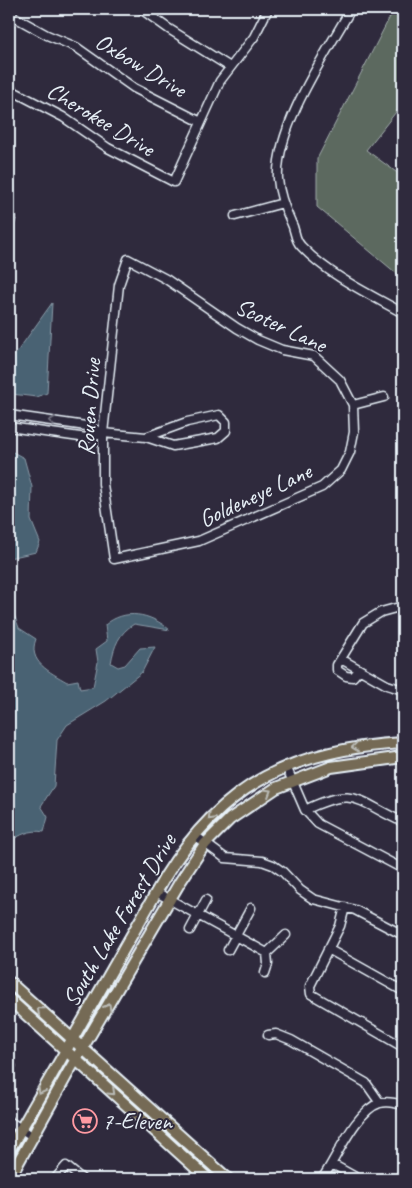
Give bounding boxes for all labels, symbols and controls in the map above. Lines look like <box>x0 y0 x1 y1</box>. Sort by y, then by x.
street label: Oxbow Drive <box>90 26 194 105</box>
street label: Cherokee Drive <box>42 75 162 164</box>
street label: Scoter Lane <box>231 291 333 360</box>
street label: Rouen Drive <box>71 355 108 457</box>
one-way arrow <box>48 417 56 427</box>
street label: Goldeneye Lane <box>194 455 318 534</box>
one-way arrow <box>350 741 358 752</box>
one-way arrow <box>263 789 272 799</box>
one-way arrow <box>208 812 217 821</box>
street label: South Lake Forest Drive <box>56 826 184 1012</box>
one-way arrow <box>101 1004 111 1013</box>
one-way arrow <box>37 1006 46 1015</box>
one-way arrow <box>38 1086 48 1095</box>
one-way arrow <box>107 1087 116 1096</box>
place label: 7-Eleven <box>102 1106 173 1136</box>
supermarket icon: 7-Eleven <box>72 1108 98 1134</box>

